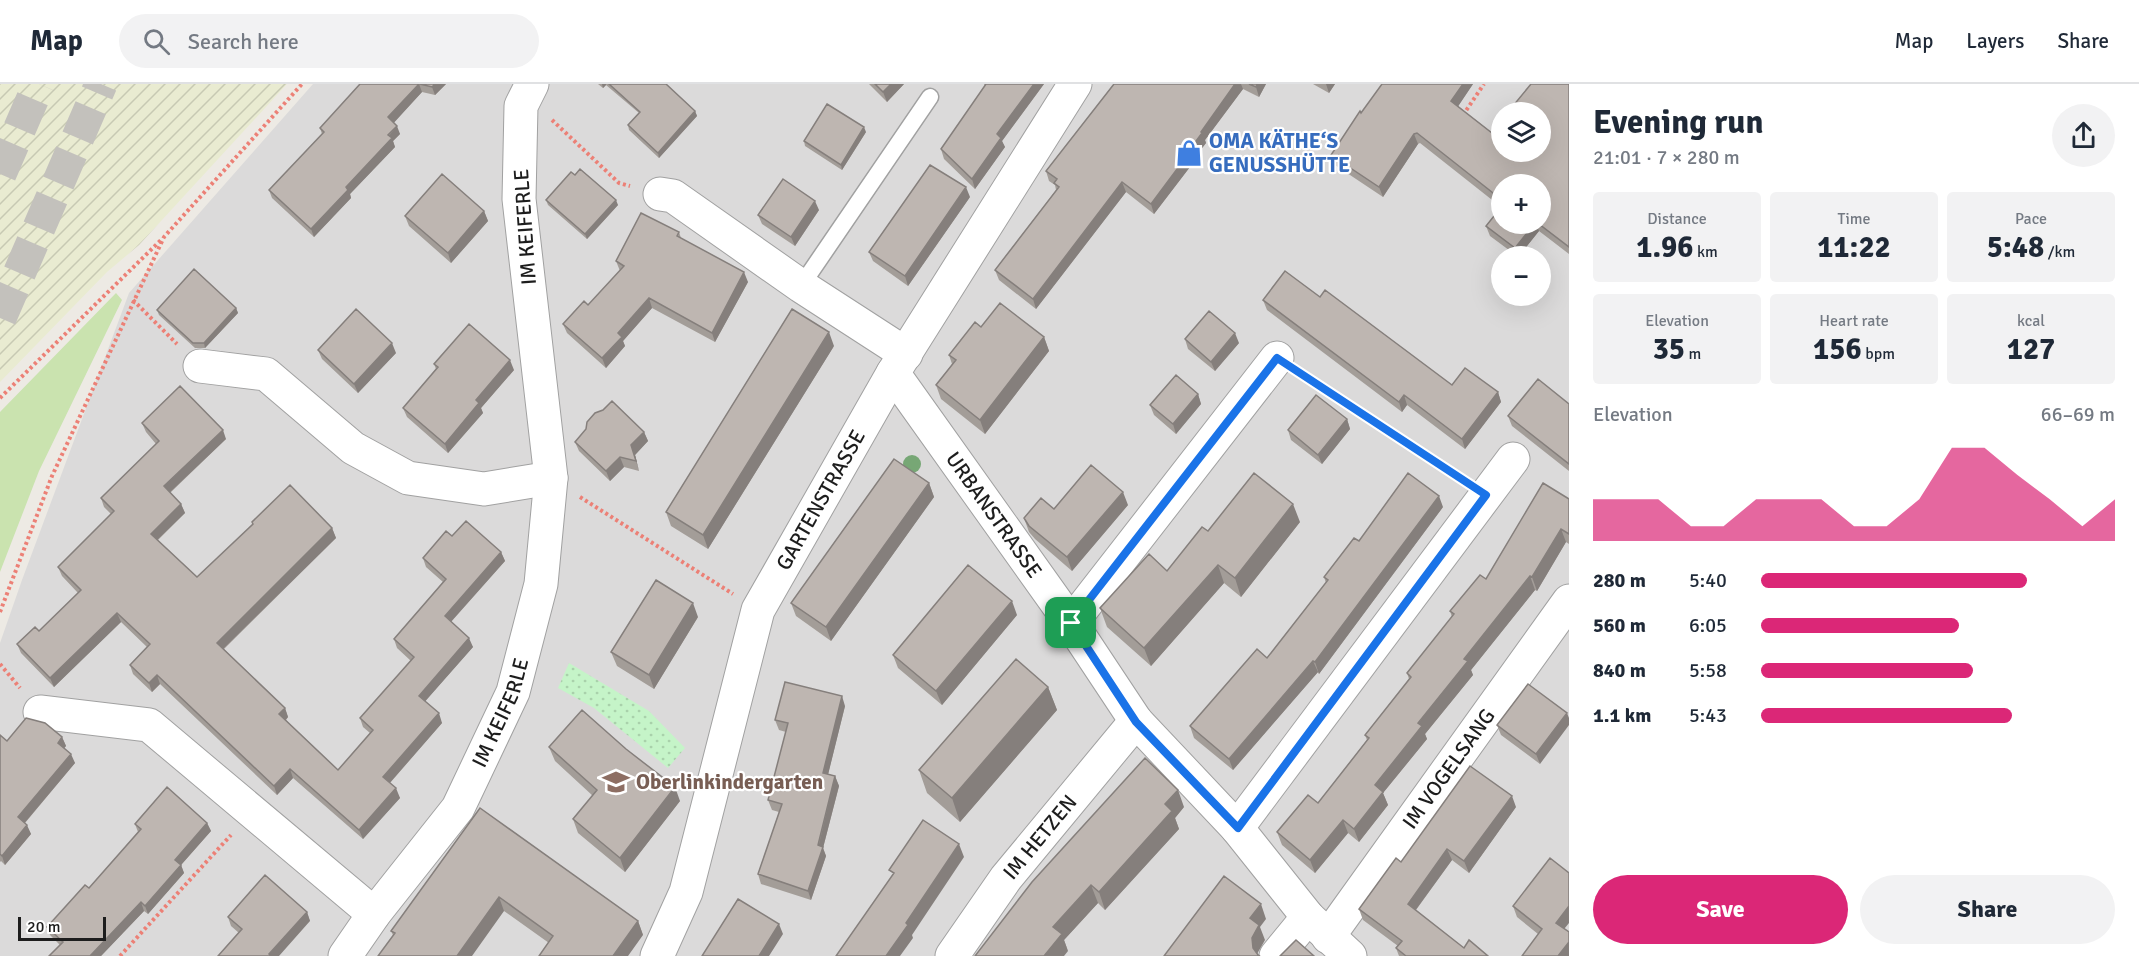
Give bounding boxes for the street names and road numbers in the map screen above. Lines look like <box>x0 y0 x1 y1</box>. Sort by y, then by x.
street label: IM KEIFERLE <box>508 168 542 286</box>
street label: GARTENSTRASSE <box>770 425 871 575</box>
street label: URBANSTRASSE <box>940 447 1048 583</box>
street label: IM KEIFERLE <box>466 655 534 772</box>
street label: IM VOGELSANG <box>1397 704 1501 834</box>
street label: IM HETZEN <box>997 789 1082 885</box>

